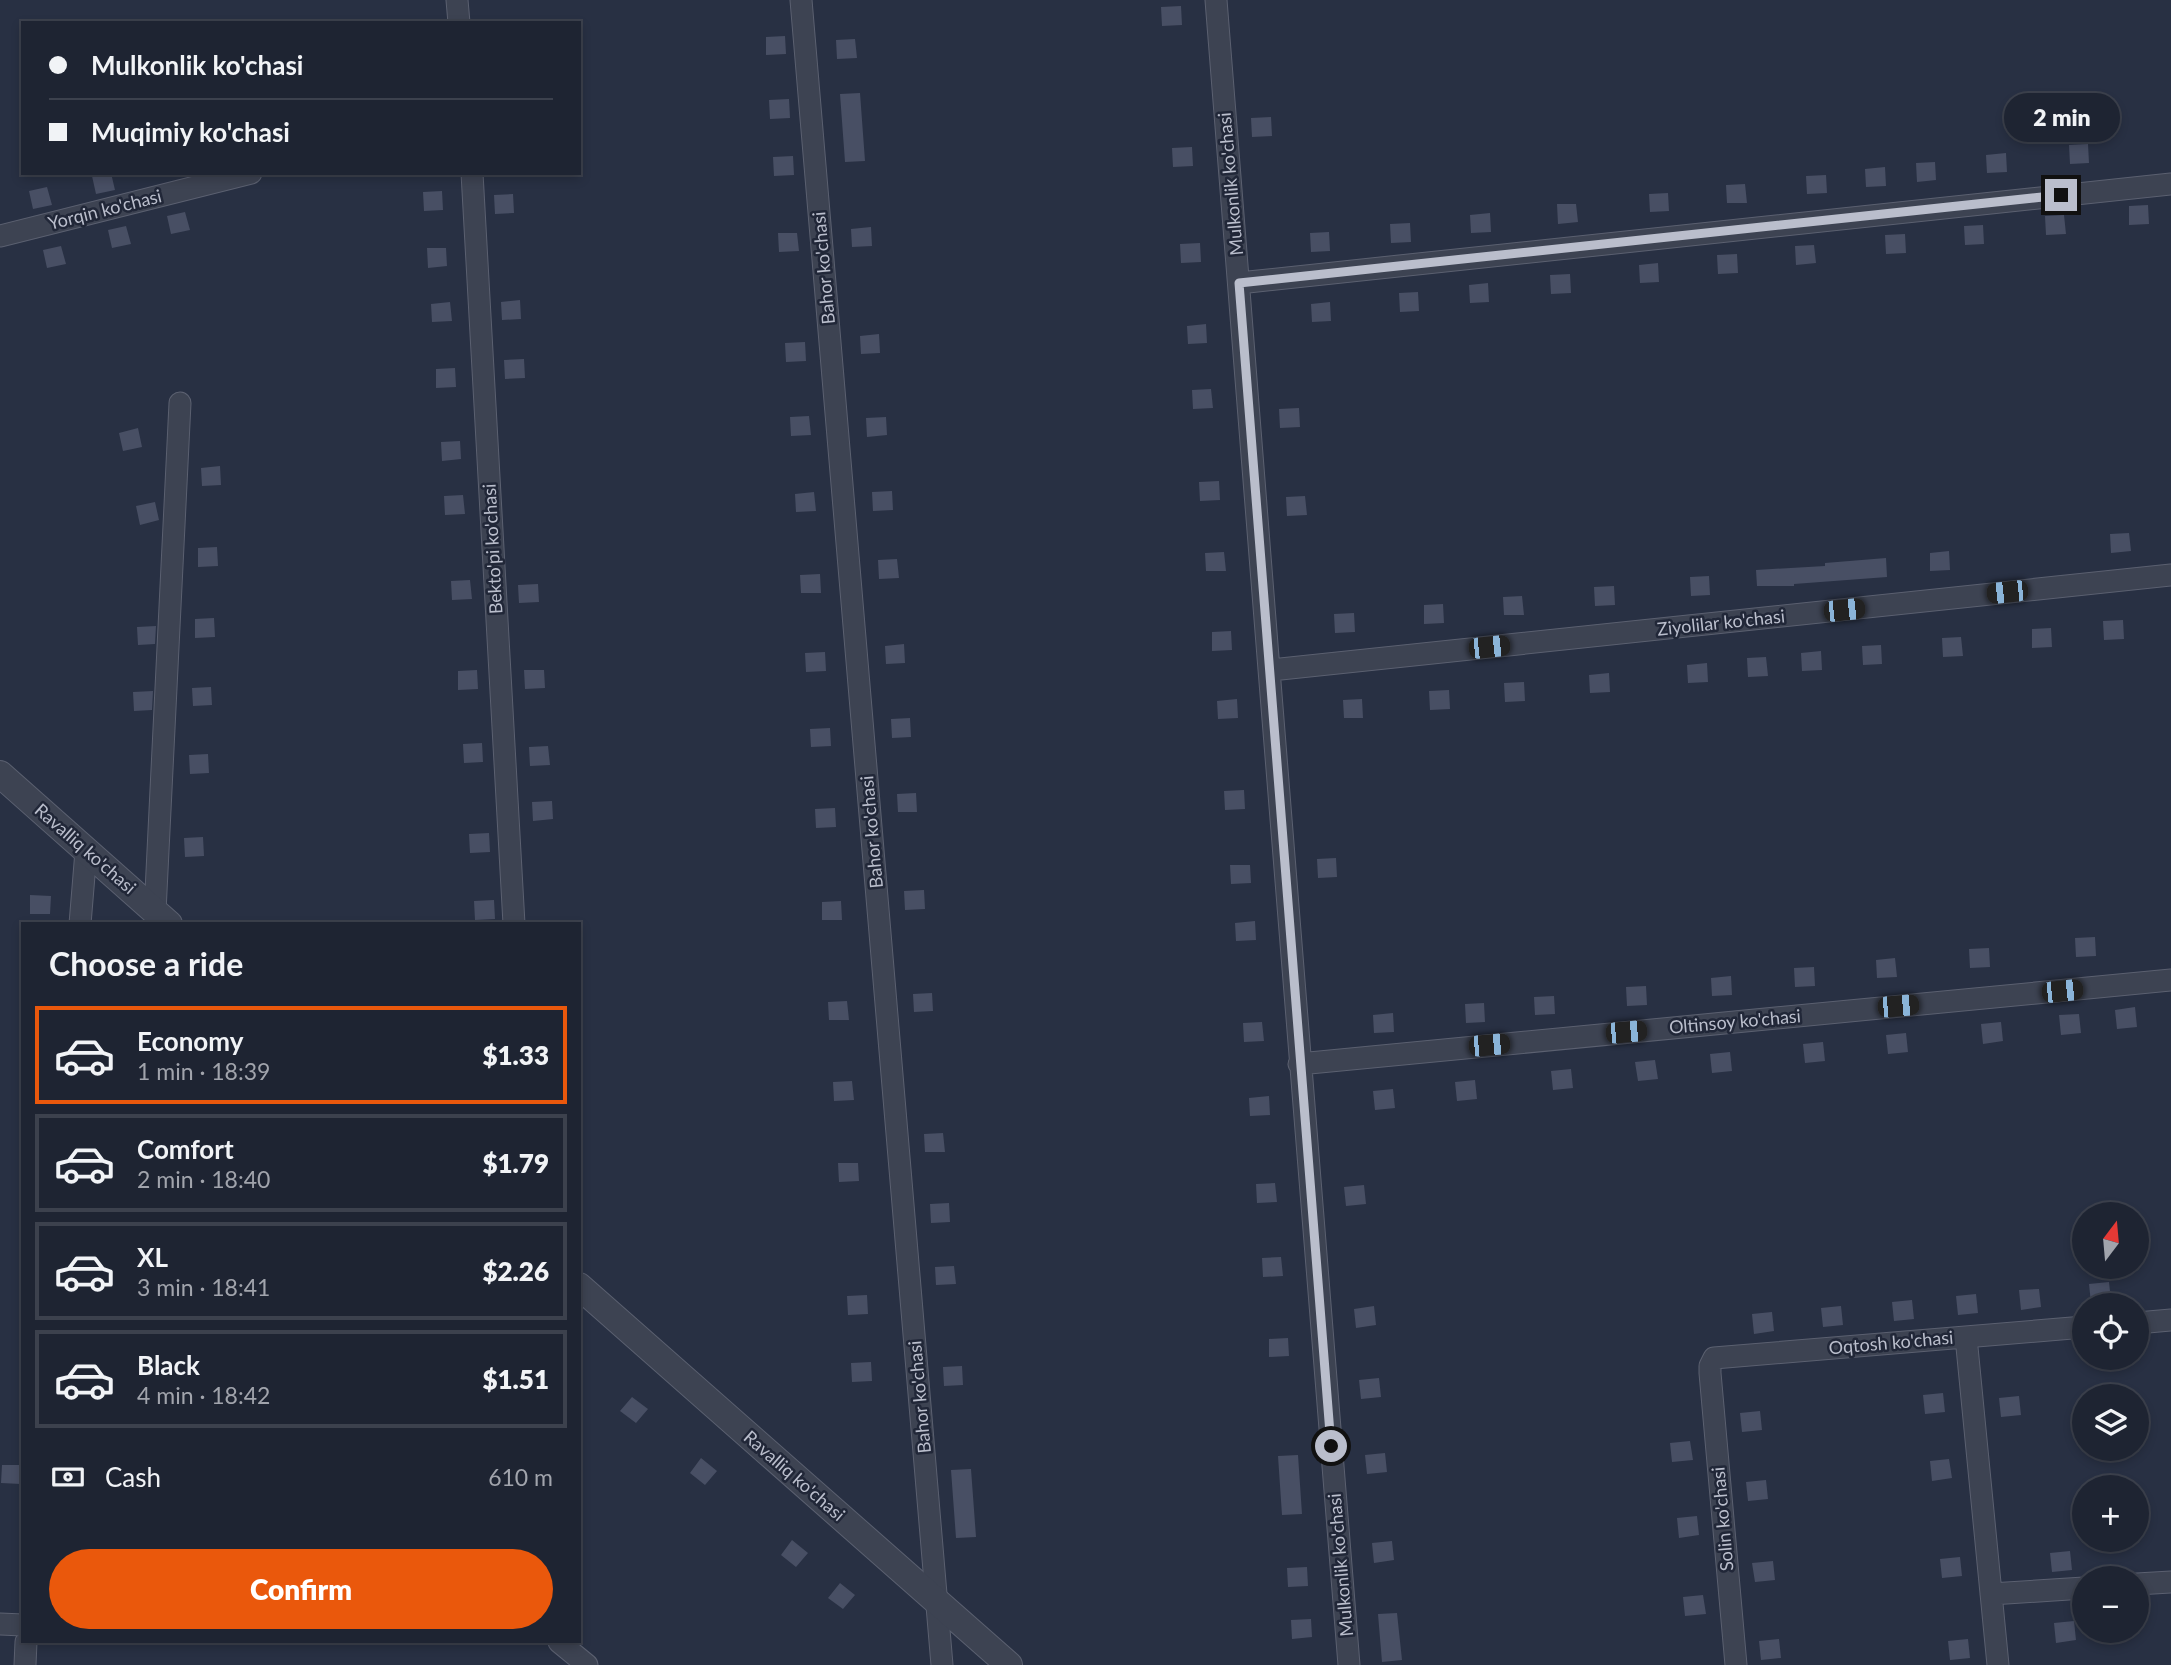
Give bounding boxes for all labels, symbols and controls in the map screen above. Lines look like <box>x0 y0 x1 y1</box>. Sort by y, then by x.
text: Mulkonlik ko'chasi <box>91 49 303 81</box>
callout: 2 min <box>2003 94 2119 142</box>
text: 2 min <box>2033 103 2091 131</box>
street label: Mulkonlik ko'chasi <box>1213 112 1247 257</box>
text: Muqimiy ko'chasi <box>91 116 290 148</box>
route end <box>2045 179 2077 211</box>
street label: Yorqin ko'chasi <box>46 184 164 234</box>
street label: Bahor ko'chasi <box>807 211 839 325</box>
street label: Bekto'pi ko'chasi <box>478 483 506 615</box>
car <box>1986 579 2029 605</box>
car <box>1823 597 1866 623</box>
street label: Ziyolilar ko'chasi <box>1656 604 1786 640</box>
car <box>1468 634 1511 660</box>
street label: Bahor ko'chasi <box>855 775 887 889</box>
street label: Ravalliq ko'chasi <box>31 798 141 898</box>
text: Choose a ride <box>49 944 243 983</box>
car <box>2041 978 2084 1004</box>
car <box>1877 994 1920 1018</box>
street label: Oltinsoy ko'chasi <box>1668 1004 1802 1038</box>
car <box>1605 1020 1648 1044</box>
icon: car <box>53 1024 116 1087</box>
text: Economy <box>137 1025 243 1057</box>
car <box>1468 1033 1511 1057</box>
text: $1.33 <box>482 1039 549 1071</box>
text: 1 min · 18:39 <box>137 1057 270 1085</box>
icon: car <box>53 1132 116 1195</box>
text: Comfort <box>137 1133 234 1165</box>
text: $1.79 <box>482 1147 549 1179</box>
text: 2 min · 18:40 <box>137 1165 270 1193</box>
north arrow <box>2072 1202 2149 1279</box>
map controls <box>2072 1202 2149 1643</box>
icon: car <box>53 1240 116 1303</box>
text: XL <box>137 1241 168 1273</box>
text: $2.26 <box>482 1255 549 1287</box>
text: 3 min · 18:41 <box>137 1273 270 1301</box>
button: locate <box>2072 1293 2149 1370</box>
street label: Oqtosh ko'chasi <box>1828 1326 1954 1358</box>
street label: Bahor ko'chasi <box>903 1340 935 1454</box>
icon: car <box>53 1348 116 1411</box>
text: Black <box>137 1349 200 1381</box>
text: $1.51 <box>482 1363 549 1395</box>
text: 4 min · 18:42 <box>137 1381 270 1409</box>
button: layers <box>2072 1384 2149 1461</box>
street label: Ravalliq ko'chasi <box>740 1425 850 1525</box>
route start <box>1315 1430 1347 1462</box>
icon: cash <box>49 1458 87 1496</box>
text: Cash <box>105 1461 161 1493</box>
text: 610 m <box>488 1463 553 1491</box>
street label: Solin ko'chasi <box>1706 1466 1738 1572</box>
button: + <box>2072 1475 2149 1552</box>
street label: Mulkonlik ko'chasi <box>1323 1493 1357 1638</box>
button: Confirm <box>49 1549 553 1629</box>
button: − <box>2072 1566 2149 1643</box>

